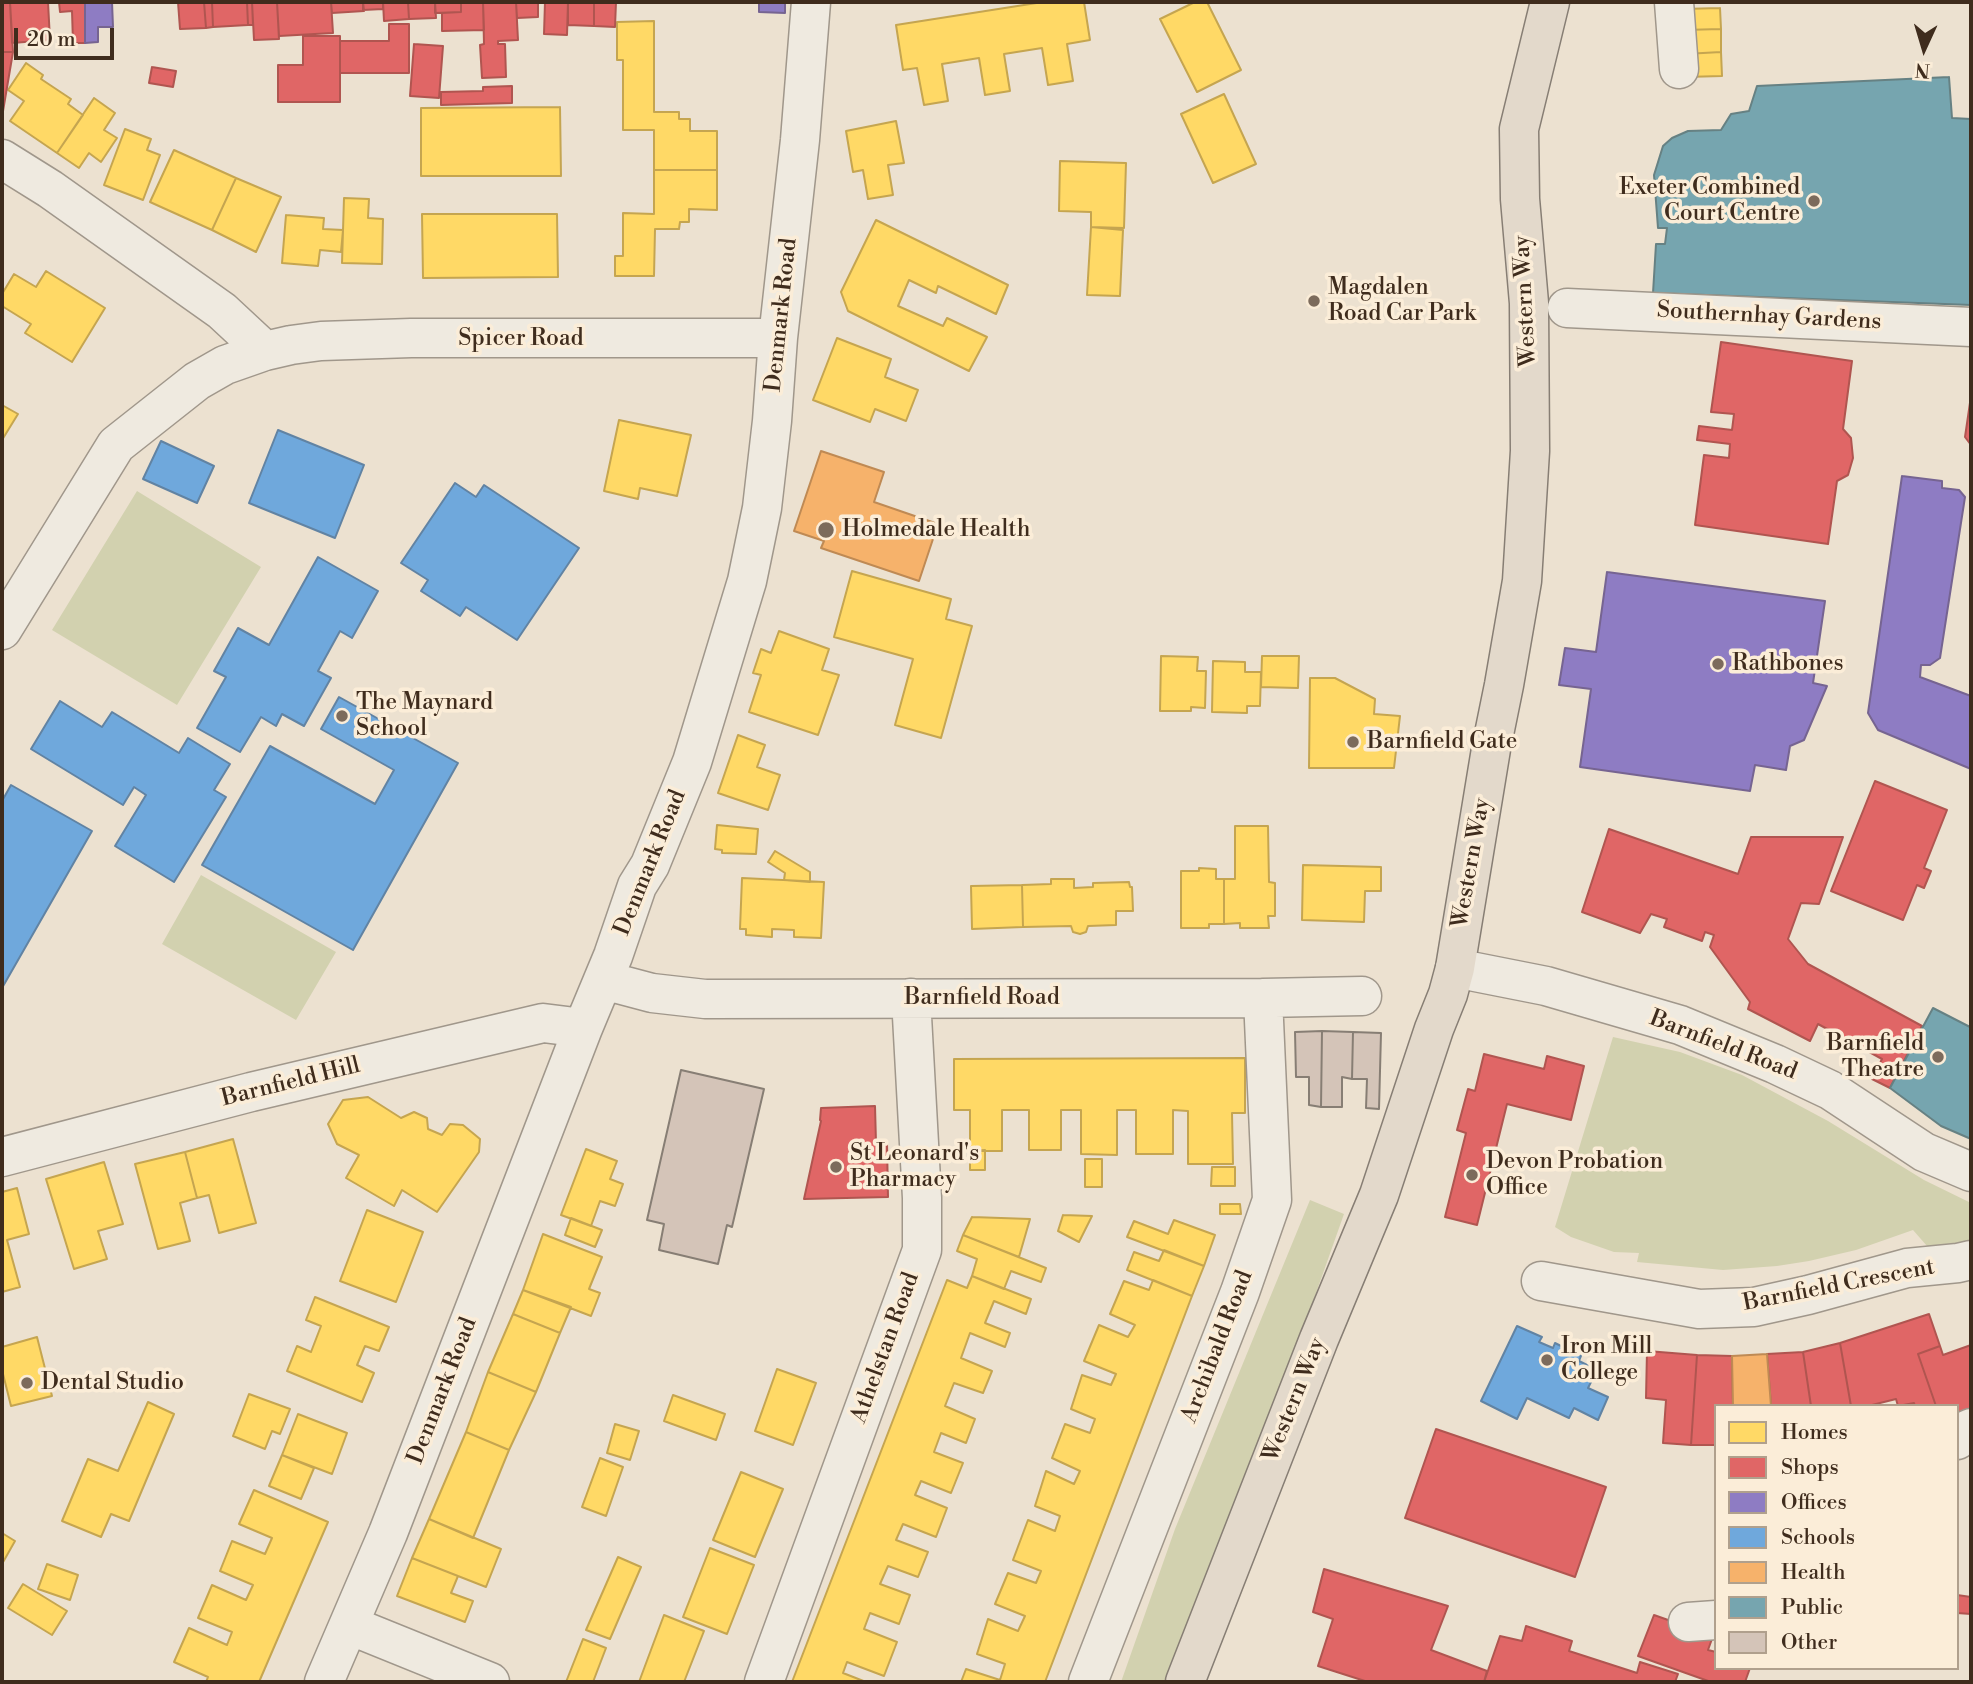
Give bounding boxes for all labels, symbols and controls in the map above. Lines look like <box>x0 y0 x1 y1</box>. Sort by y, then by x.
scale bar <box>18 14 117 58</box>
north arrow <box>1889 14 1959 84</box>
text: 20 m <box>27 27 76 53</box>
text: N <box>1914 57 1931 82</box>
place label: Exeter Combined Court Centre <box>1619 174 1800 228</box>
marker: Exeter Combined Court Centre <box>1806 193 1822 209</box>
street label: Western Way <box>1509 235 1543 367</box>
street label: Denmark Road <box>760 237 804 393</box>
place label: Magdalen Road Car Park <box>1328 274 1476 328</box>
marker: Magdalen Road Car Park <box>1306 293 1322 309</box>
street label: Southernhay Gardens <box>1656 297 1882 337</box>
street label: Spicer Road <box>458 325 584 353</box>
place label: Holmedale Health <box>842 516 1030 544</box>
marker: Holmedale Health <box>816 520 836 540</box>
place label: Rathbones <box>1732 650 1844 678</box>
marker: Rathbones <box>1710 656 1726 672</box>
place label: The Maynard School <box>356 689 493 743</box>
marker: The Maynard School <box>334 708 350 724</box>
place label: Barnfield Gate <box>1367 728 1517 756</box>
marker: Barnfield Gate <box>1345 734 1361 750</box>
street label: Denmark Road <box>609 786 693 940</box>
street label: Western Way <box>1447 796 1497 930</box>
street label: Barnfield Road <box>904 984 1060 1012</box>
street label: Barnfield Road <box>1645 1005 1801 1087</box>
place label: Barnfield Theatre <box>1827 1030 1924 1084</box>
marker: Barnfield Theatre <box>1930 1049 1946 1065</box>
street label: Barnfield Hill <box>219 1052 363 1114</box>
place label: St Leonard's Pharmacy <box>850 1140 979 1194</box>
place label: Devon Probation Office <box>1486 1148 1663 1202</box>
marker: St Leonard's Pharmacy <box>828 1159 844 1175</box>
marker: Devon Probation Office <box>1464 1167 1480 1183</box>
street label: Barnfield Crescent <box>1741 1254 1937 1318</box>
street label: Archibald Road <box>1176 1267 1260 1427</box>
street label: Athelstan Road <box>846 1269 926 1427</box>
street label: Denmark Road <box>402 1314 484 1468</box>
place label: Iron Mill College <box>1561 1333 1652 1387</box>
street label: Western Way <box>1258 1334 1332 1466</box>
marker: Iron Mill College <box>1539 1352 1555 1368</box>
place label: Dental Studio <box>41 1369 184 1397</box>
marker: Dental Studio <box>19 1375 35 1391</box>
legend <box>1714 1404 1959 1670</box>
text: Homes <box>1781 1420 1848 1446</box>
text: Shops <box>1781 1455 1839 1481</box>
text: Offices <box>1781 1490 1847 1516</box>
text: Schools <box>1781 1525 1855 1551</box>
text: Health <box>1781 1560 1845 1586</box>
text: Public <box>1781 1595 1843 1621</box>
text: Other <box>1781 1630 1837 1656</box>

